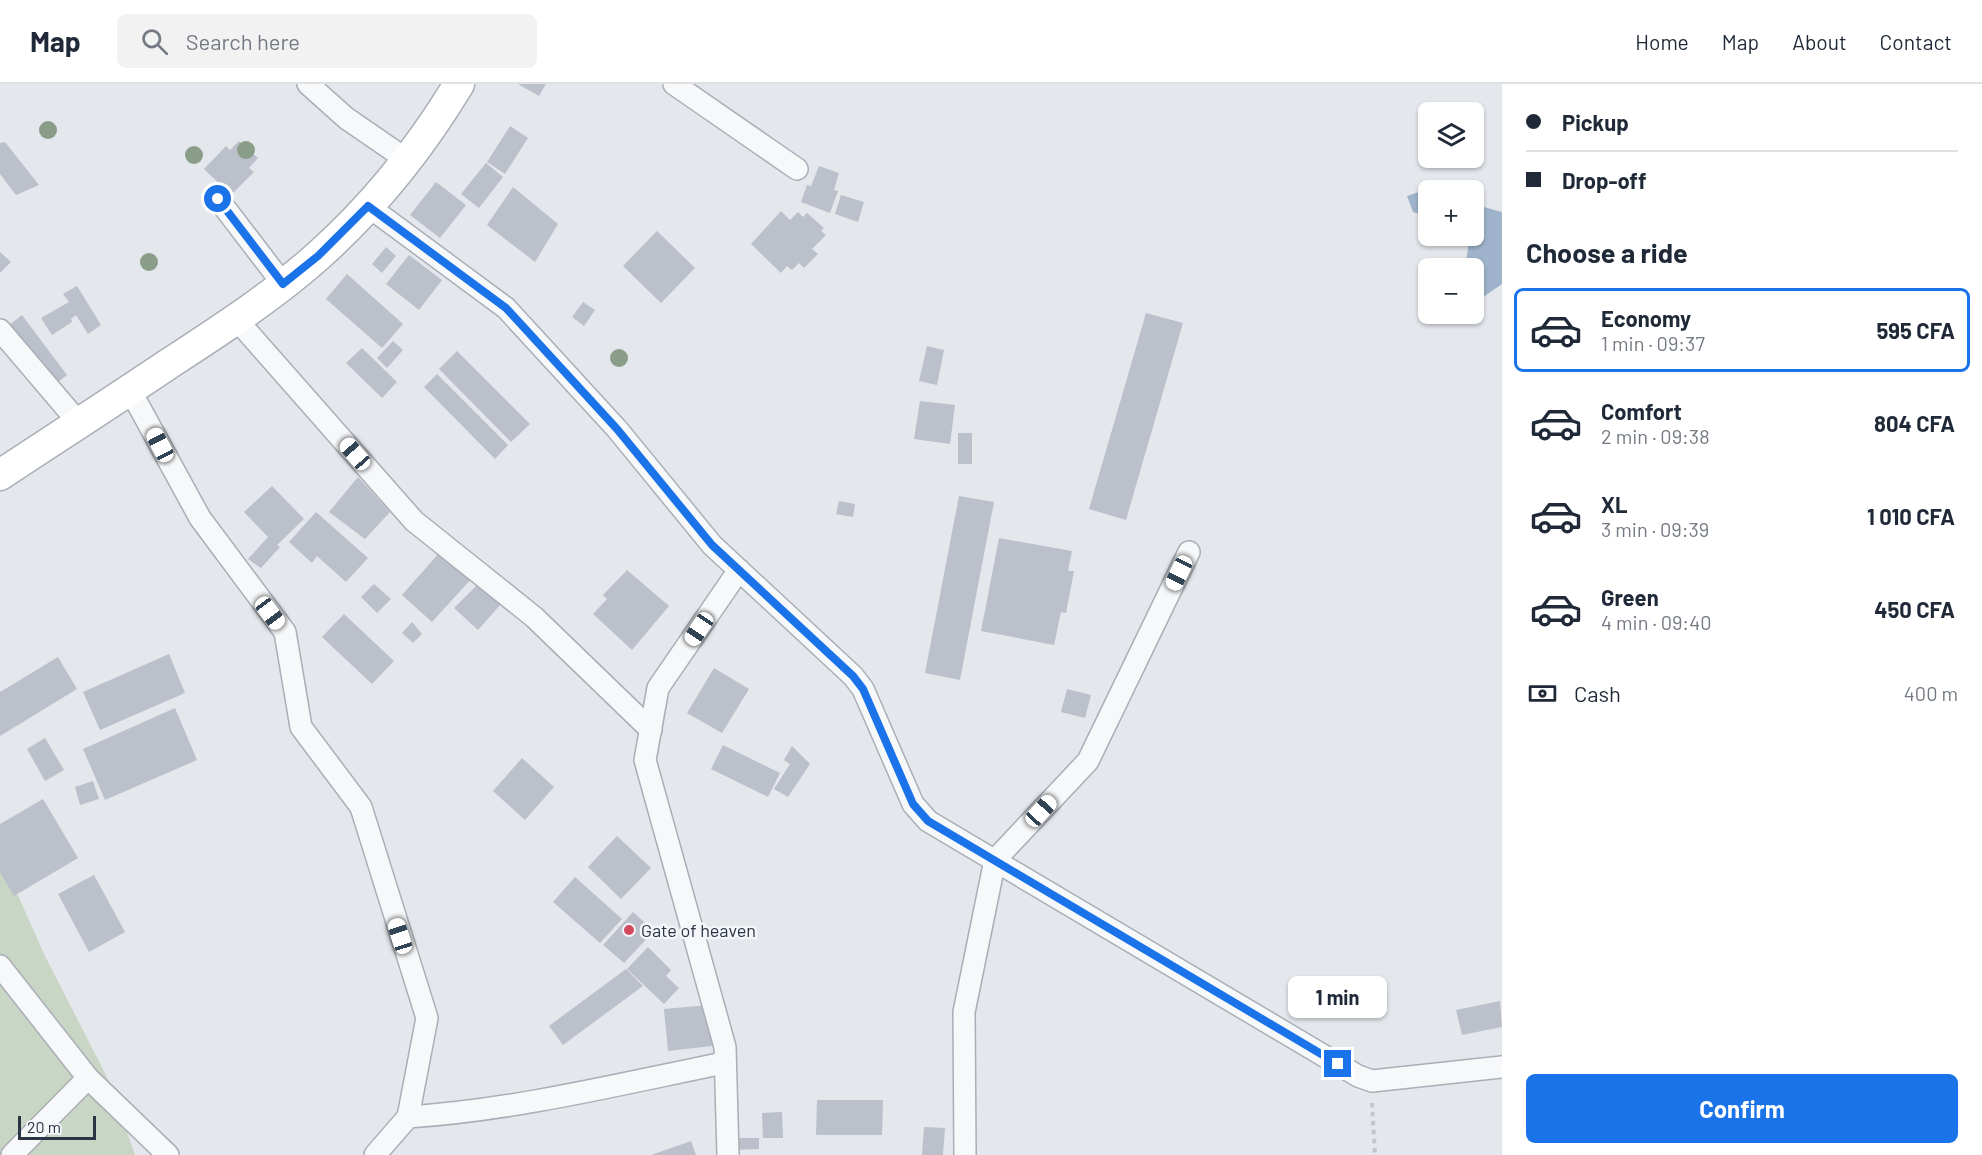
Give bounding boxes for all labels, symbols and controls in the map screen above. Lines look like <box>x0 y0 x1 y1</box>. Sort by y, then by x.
search box <box>117 14 537 68</box>
text: Map <box>30 24 81 58</box>
icon: search <box>138 25 171 58</box>
text: Search here <box>186 28 300 54</box>
text: Home <box>1635 29 1689 54</box>
text: Map <box>1722 29 1759 54</box>
text: About <box>1792 29 1847 54</box>
text: Contact <box>1880 29 1952 54</box>
map controls <box>1418 102 1484 324</box>
button: layers <box>1418 102 1484 168</box>
text: Pickup <box>1562 109 1629 135</box>
text: Drop-off <box>1562 167 1646 193</box>
button: + <box>1418 180 1484 246</box>
route start <box>204 185 231 212</box>
text: Choose a ride <box>1526 236 1688 268</box>
button: − <box>1418 258 1484 324</box>
icon: car <box>1529 303 1583 357</box>
text: Economy <box>1601 305 1691 331</box>
text: 595 CFA <box>1876 317 1955 343</box>
text: 1 min · 09:37 <box>1601 331 1705 355</box>
icon: car <box>1529 396 1583 450</box>
text: Comfort <box>1601 398 1682 424</box>
text: 804 CFA <box>1874 410 1955 436</box>
text: 2 min · 09:38 <box>1601 424 1710 448</box>
car <box>144 425 176 465</box>
car <box>336 435 374 473</box>
icon: car <box>1529 489 1583 543</box>
text: XL <box>1601 491 1627 517</box>
text: 1 010 CFA <box>1867 503 1955 529</box>
text: 3 min · 09:39 <box>1601 517 1709 541</box>
car <box>1163 553 1195 593</box>
icon: car <box>1529 582 1583 636</box>
text: Green <box>1601 584 1659 610</box>
car <box>252 593 288 633</box>
text: 450 CFA <box>1874 596 1955 622</box>
car <box>681 609 717 649</box>
text: 4 min · 09:40 <box>1601 610 1711 634</box>
icon: cash <box>1526 677 1559 710</box>
text: Cash <box>1574 680 1621 706</box>
text: 400 m <box>1904 681 1958 705</box>
car <box>1022 792 1060 830</box>
car <box>386 916 414 956</box>
place label: Gate of heaven <box>641 919 756 941</box>
marker: Gate of heaven <box>622 923 636 937</box>
callout: 1 min <box>1288 977 1388 1019</box>
text: 1 min <box>1316 985 1359 1009</box>
route end <box>1324 1050 1351 1077</box>
button: Confirm <box>1526 1074 1958 1143</box>
scale bar <box>18 1113 96 1140</box>
text: 20 m <box>27 1117 61 1136</box>

